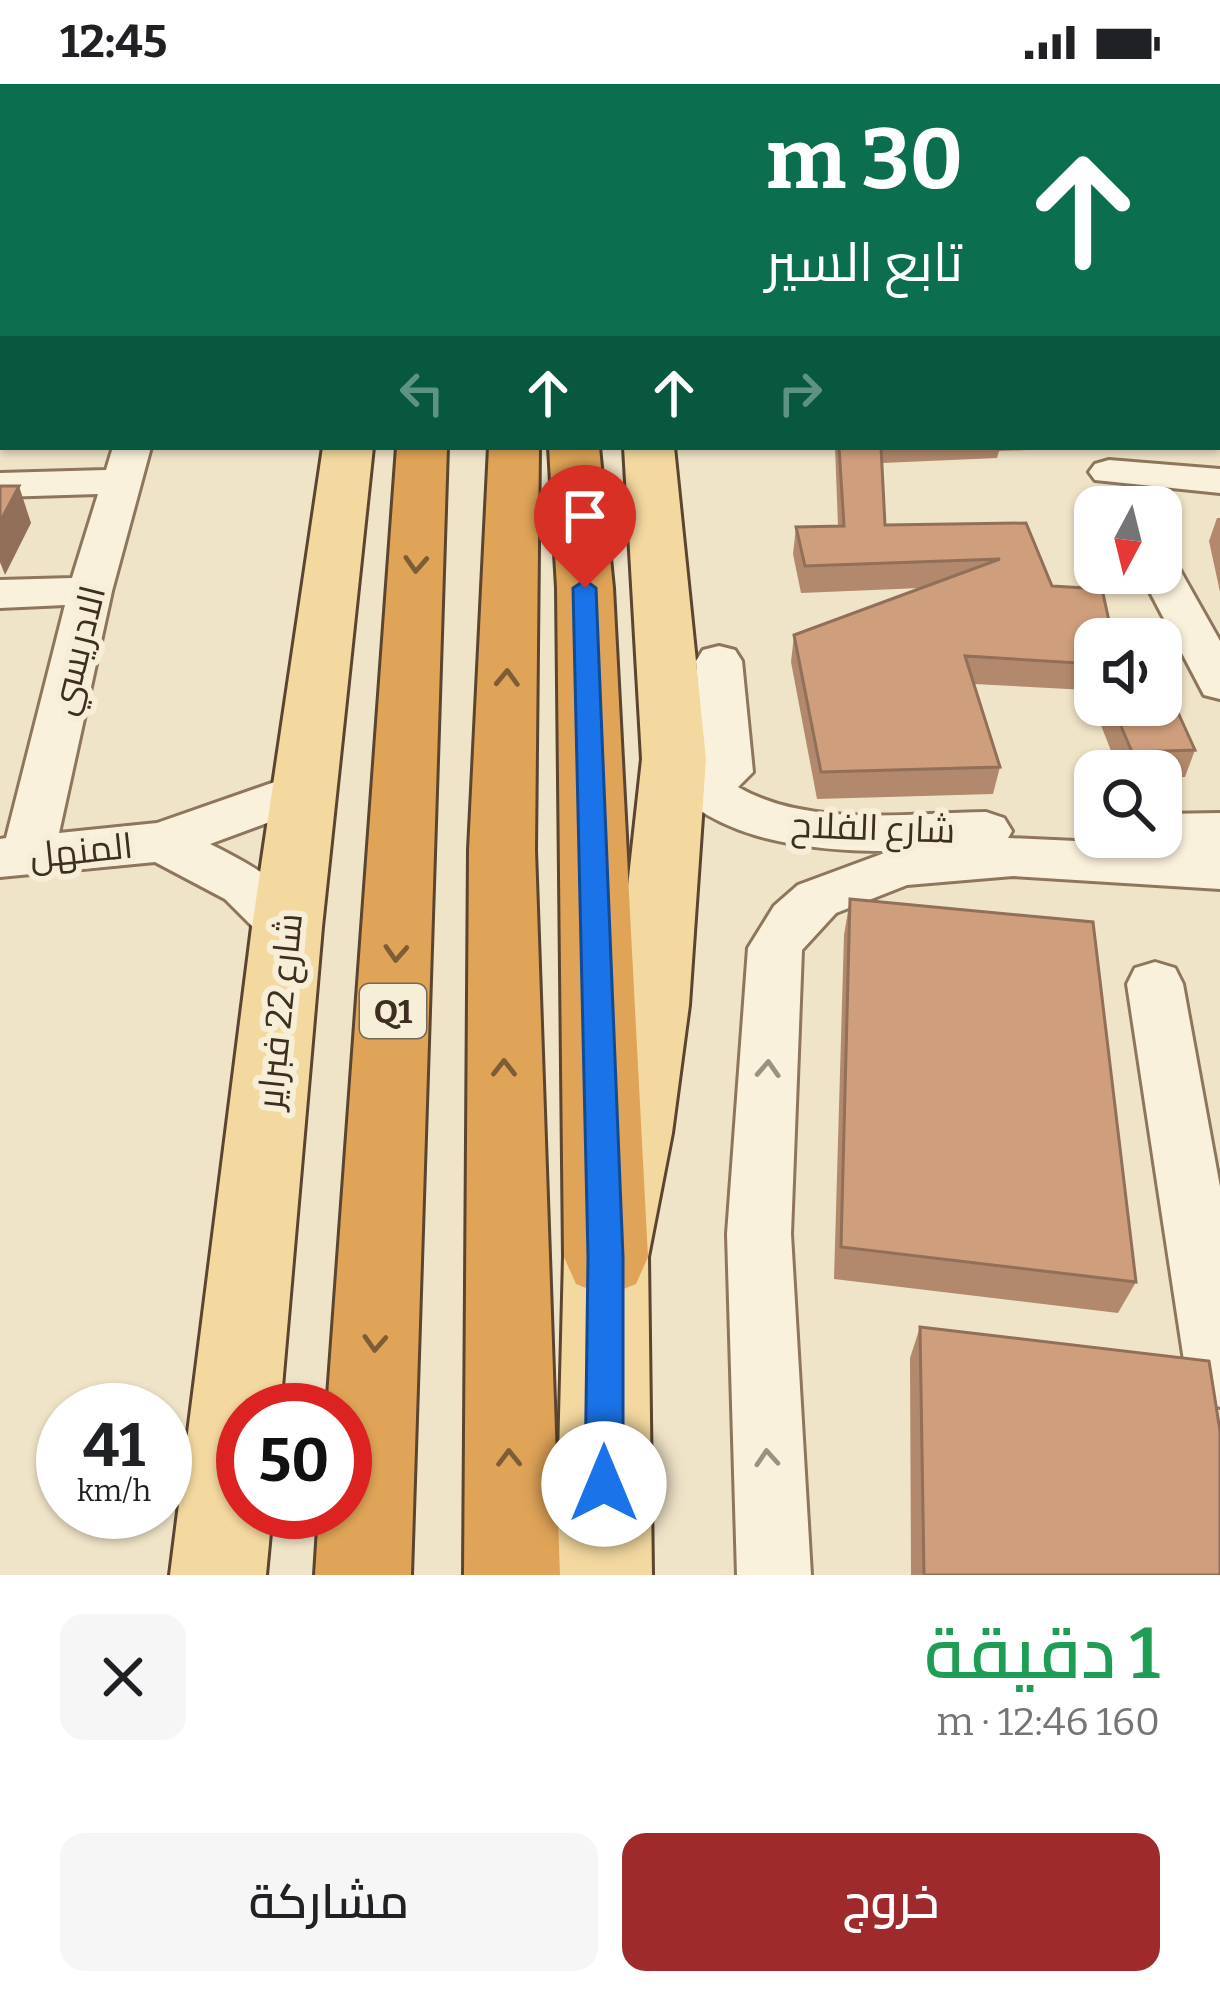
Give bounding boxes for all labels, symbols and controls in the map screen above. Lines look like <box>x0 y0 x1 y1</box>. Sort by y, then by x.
text: 12:45 <box>60 15 167 69</box>
text: 30 m <box>766 109 963 210</box>
icon: ahead <box>1005 132 1161 288</box>
text: تابع السير <box>765 231 963 295</box>
icon: left <box>389 360 455 426</box>
icon: ahead <box>515 360 581 426</box>
icon: ahead <box>641 360 707 426</box>
icon: right <box>767 360 833 426</box>
pin <box>534 465 636 588</box>
icon: arrive <box>552 483 618 549</box>
north arrow <box>1074 486 1182 594</box>
map controls <box>1074 486 1182 858</box>
one-way arrow <box>403 555 429 574</box>
street label: الادريسي <box>41 581 119 720</box>
button: sound <box>1074 618 1182 726</box>
one-way arrow <box>494 668 520 687</box>
button: search <box>1074 750 1182 858</box>
street label: شارع الفلاح <box>790 803 956 855</box>
street label: المنهل <box>27 824 135 878</box>
street label: شارع 22 فبراير <box>248 911 314 1113</box>
one-way arrow <box>383 944 409 963</box>
road number: Q1 <box>360 984 426 1038</box>
one-way arrow <box>491 1058 517 1076</box>
one-way arrow <box>755 1059 781 1078</box>
one-way arrow <box>362 1334 388 1353</box>
speed limit sign: 50 <box>216 1383 372 1539</box>
text: 41 <box>83 1410 145 1482</box>
position arrow <box>541 1421 667 1547</box>
one-way arrow <box>496 1448 522 1467</box>
one-way arrow <box>754 1448 780 1467</box>
text: km/h <box>77 1473 151 1509</box>
text: 1 دقيقة <box>924 1611 1160 1697</box>
button: close <box>60 1614 186 1740</box>
text: 160 m · 12:46 <box>936 1699 1160 1745</box>
button: مشاركة <box>60 1833 598 1971</box>
button: خروج <box>622 1833 1160 1971</box>

